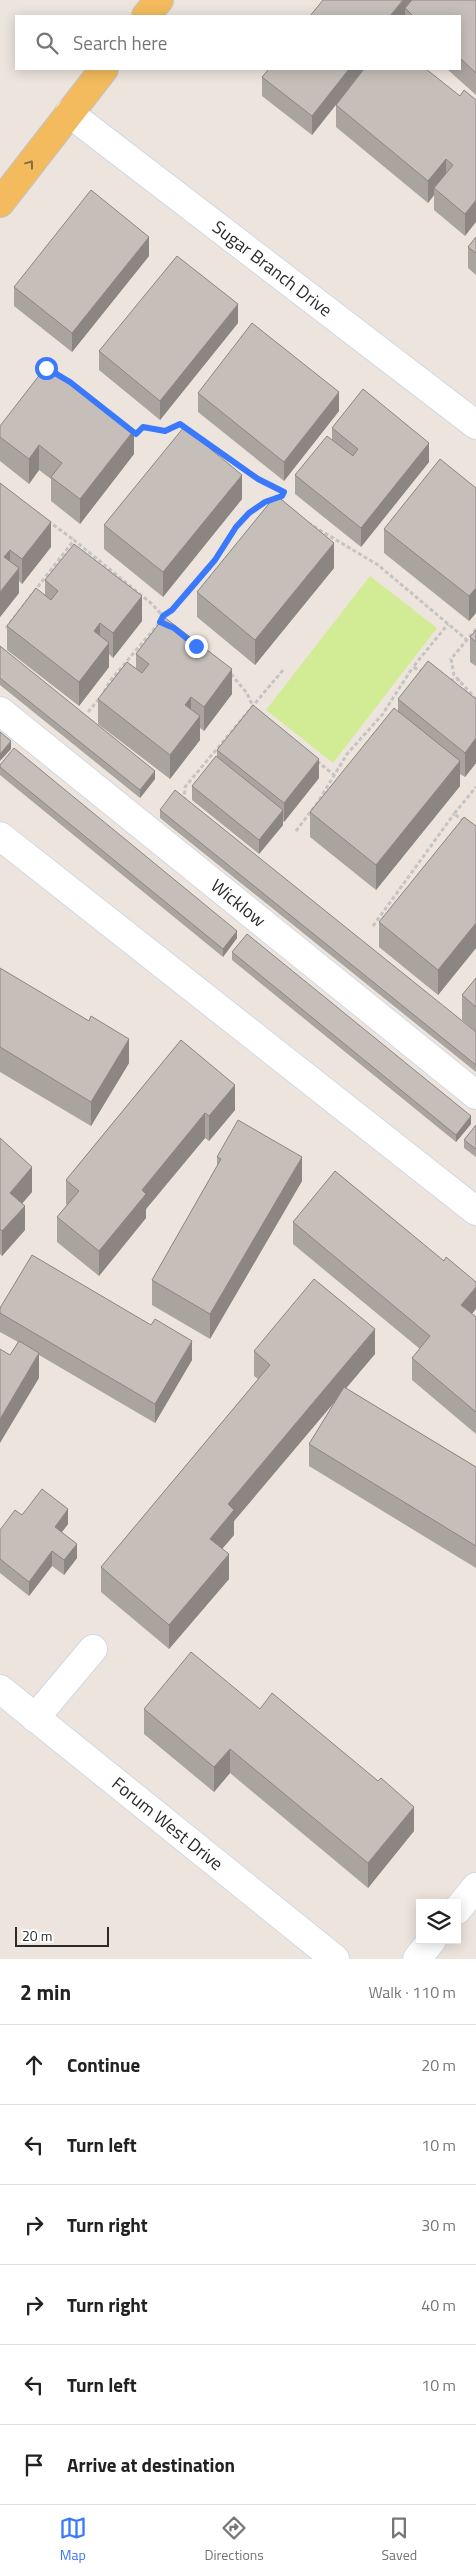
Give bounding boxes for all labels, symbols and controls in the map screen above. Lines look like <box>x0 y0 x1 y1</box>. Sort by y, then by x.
search box <box>15 15 461 70</box>
text: Search here <box>73 28 167 57</box>
icon: search <box>33 29 61 57</box>
one-way arrow <box>24 161 32 170</box>
street label: Sugar Branch Drive <box>207 214 338 323</box>
route start <box>35 357 58 380</box>
route end <box>185 635 208 658</box>
street label: Wicklow <box>205 872 272 933</box>
street label: Forum West Drive <box>106 1770 229 1877</box>
map controls <box>416 1899 461 1944</box>
button: layers <box>416 1899 461 1944</box>
scale bar <box>15 1924 109 1947</box>
text: 20 m <box>22 1925 52 1946</box>
text: 2 min <box>20 1976 71 2008</box>
text: Walk · 110 m <box>368 1980 456 2004</box>
text: Continue <box>67 2050 140 2079</box>
icon: ahead <box>20 2051 48 2079</box>
text: 20 m <box>421 2053 456 2077</box>
text: Turn left <box>67 2130 137 2159</box>
icon: left <box>20 2131 48 2159</box>
text: 10 m <box>421 2133 456 2157</box>
text: Turn right <box>67 2210 148 2239</box>
icon: right <box>20 2211 48 2239</box>
text: 30 m <box>421 2213 456 2237</box>
text: Turn right <box>67 2290 148 2319</box>
icon: right <box>20 2291 48 2319</box>
text: 40 m <box>421 2293 456 2317</box>
text: Turn left <box>67 2370 137 2399</box>
icon: left <box>20 2371 48 2399</box>
text: 10 m <box>421 2373 456 2397</box>
text: Arrive at destination <box>67 2450 235 2479</box>
icon: arrive <box>20 2451 48 2479</box>
tab: Map <box>59 2514 87 2565</box>
tab: Directions <box>204 2514 264 2565</box>
tab: Saved <box>382 2514 417 2565</box>

